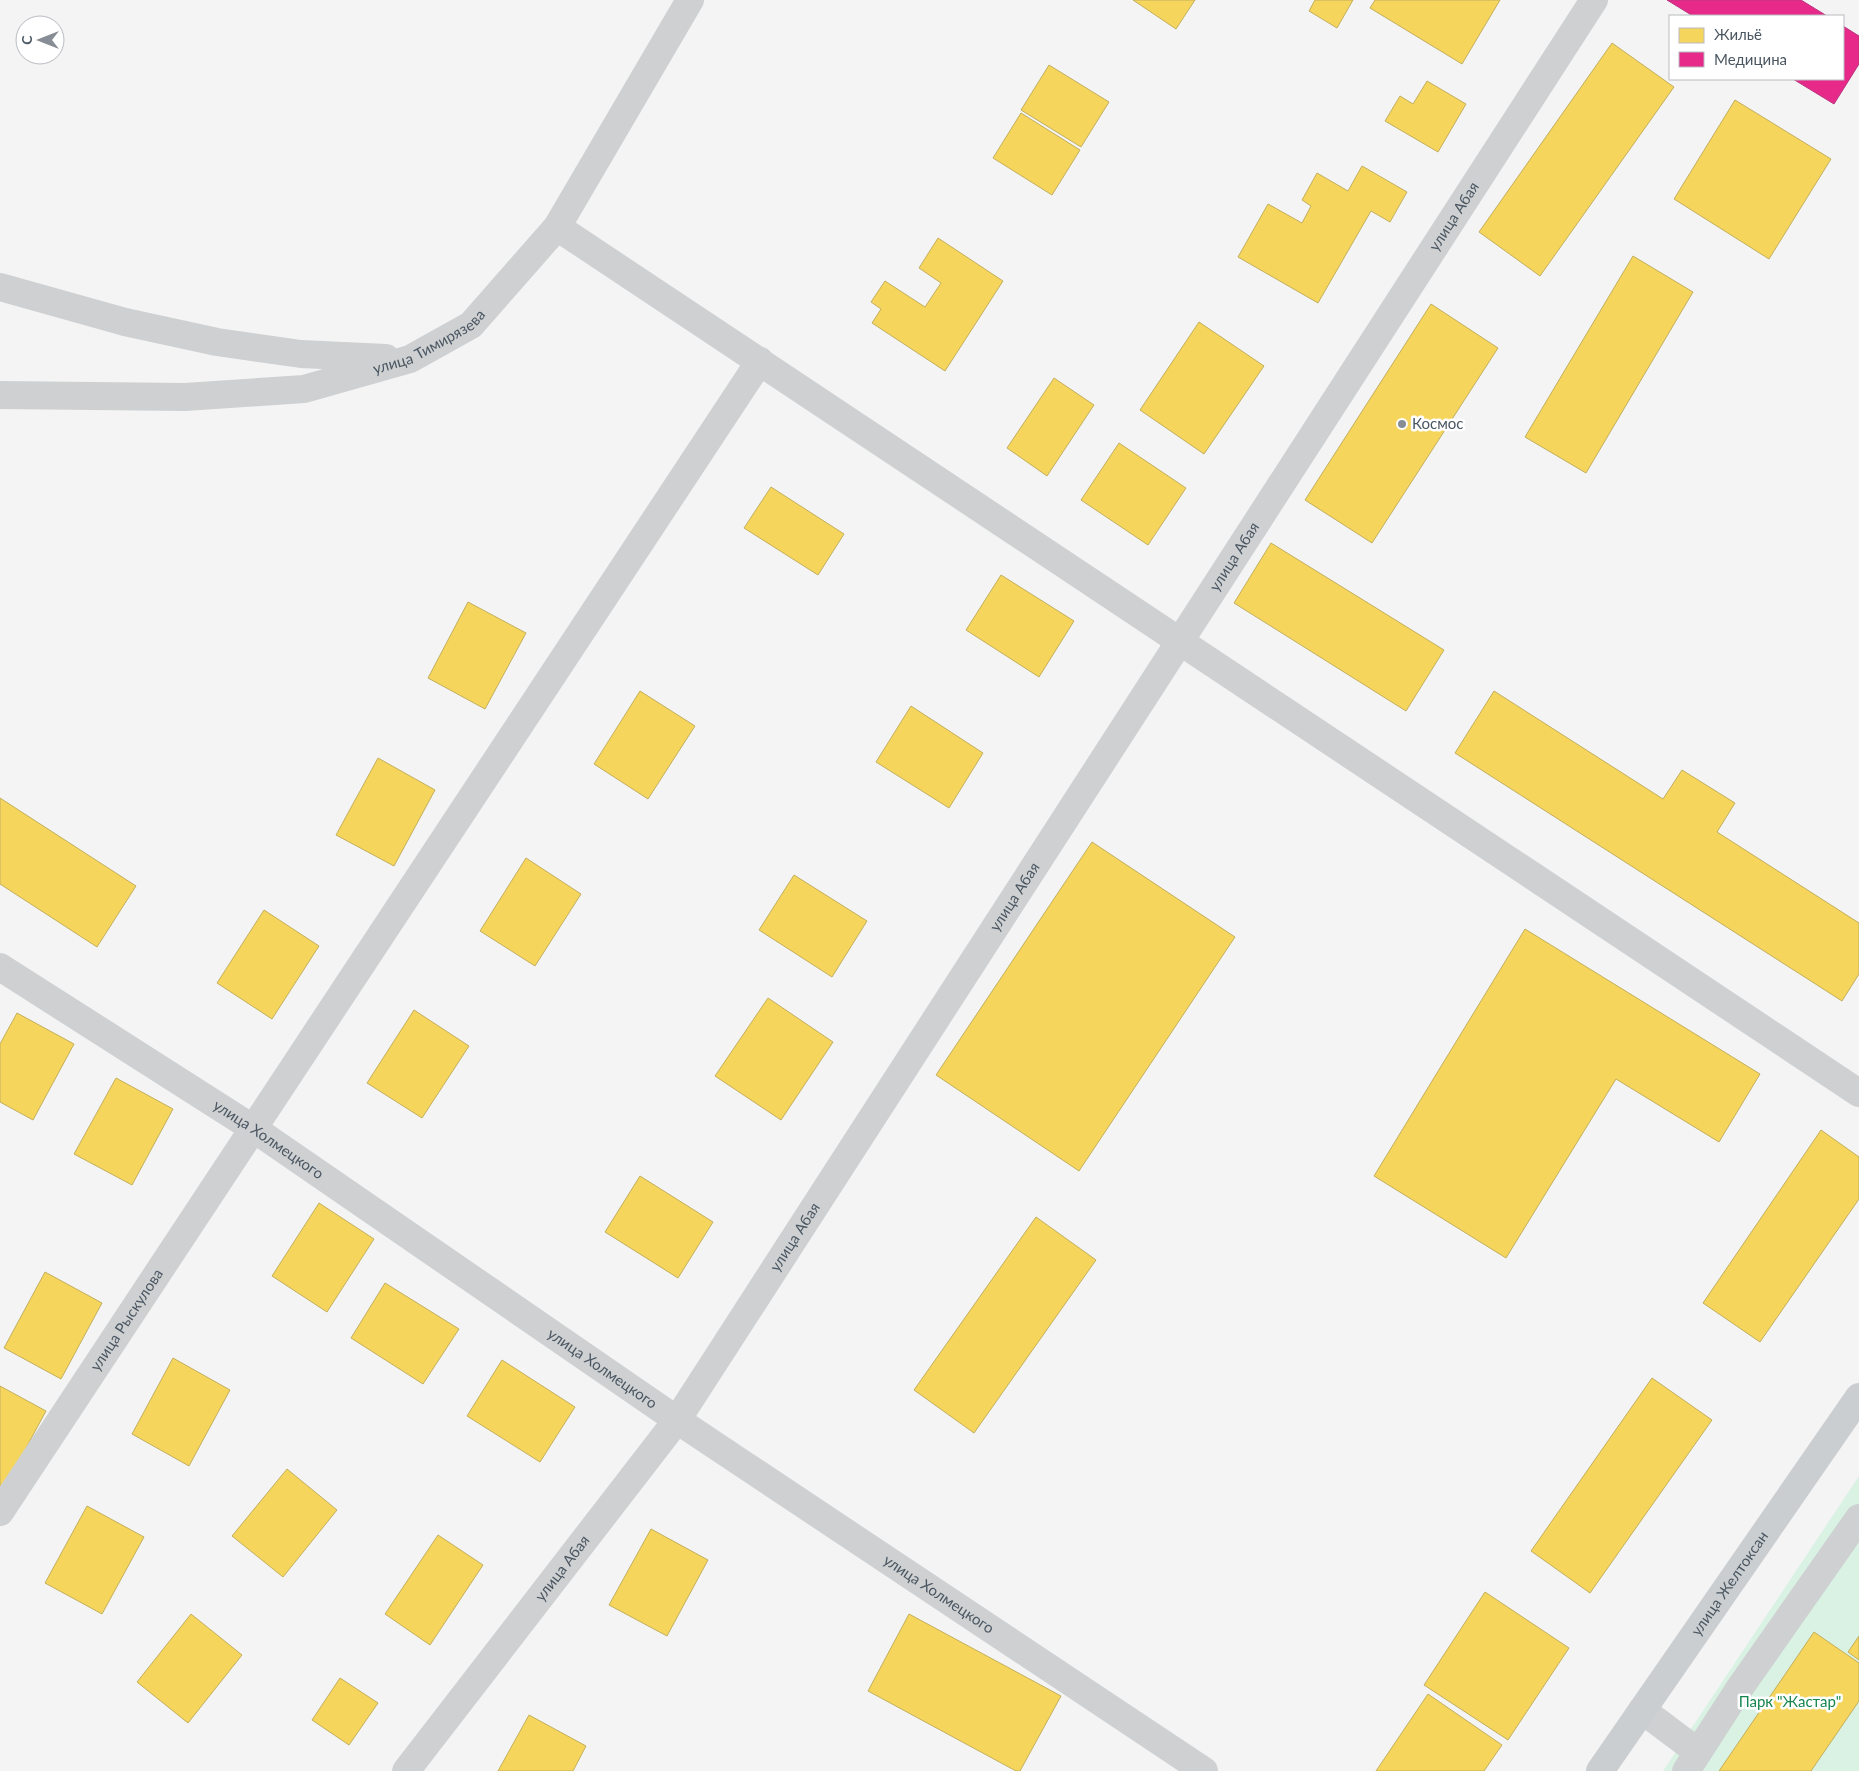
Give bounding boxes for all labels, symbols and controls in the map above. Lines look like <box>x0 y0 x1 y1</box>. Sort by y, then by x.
north arrow <box>15 15 65 65</box>
legend <box>1669 15 1844 80</box>
text: Жильё <box>1714 25 1762 43</box>
text: С <box>18 35 35 45</box>
text: Медицина <box>1714 50 1787 68</box>
street label: улица Абая <box>1425 178 1482 254</box>
street label: улица Тимирязева <box>371 305 488 377</box>
place label: Космос <box>1412 414 1463 432</box>
marker: Космос <box>1396 418 1408 430</box>
street label: улица Абая <box>1205 518 1262 594</box>
street label: улица Абая <box>985 859 1043 934</box>
street label: улица Холмецкого <box>210 1095 327 1182</box>
street label: улица Абая <box>765 1199 823 1274</box>
street label: улица Рыскулова <box>86 1265 166 1374</box>
street label: улица Холмецкого <box>545 1324 661 1412</box>
street label: улица Желтоксан <box>1687 1527 1771 1639</box>
street label: улица Абая <box>531 1531 593 1604</box>
street label: улица Холмецкого <box>880 1550 998 1637</box>
park label: Парк "Жастар" <box>1739 1692 1841 1710</box>

